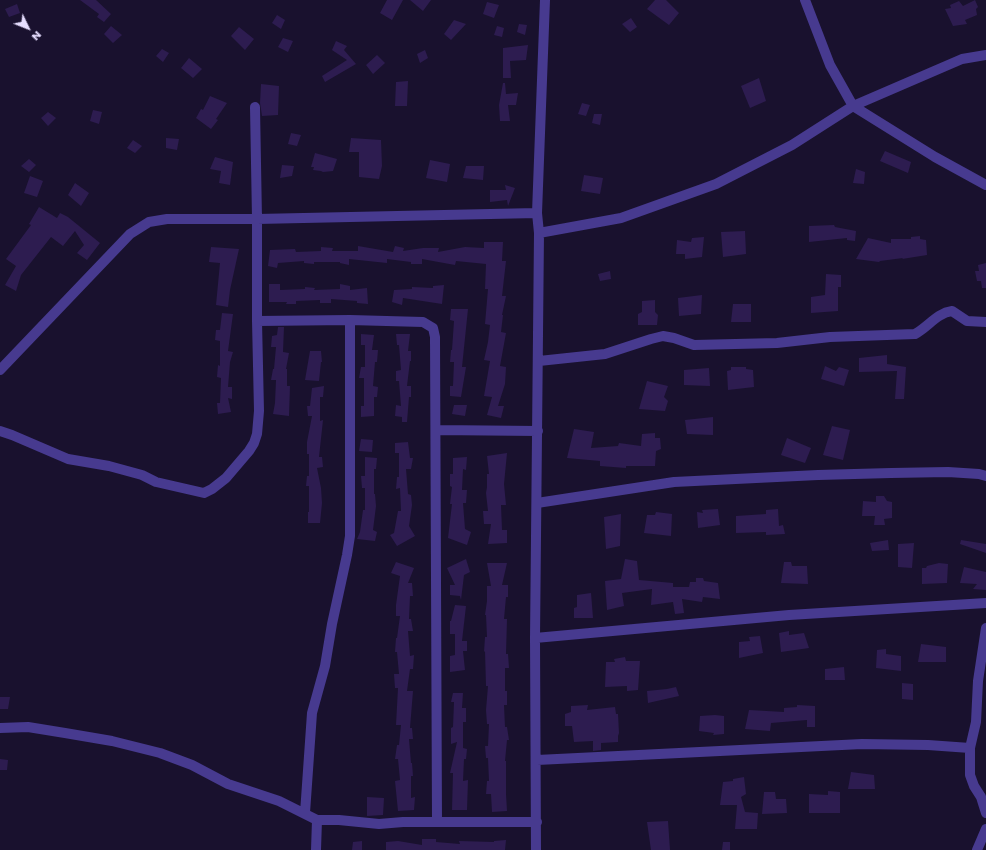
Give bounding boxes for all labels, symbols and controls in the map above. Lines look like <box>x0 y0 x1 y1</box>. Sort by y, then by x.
north arrow <box>8 8 48 48</box>
text: N <box>28 28 45 45</box>

